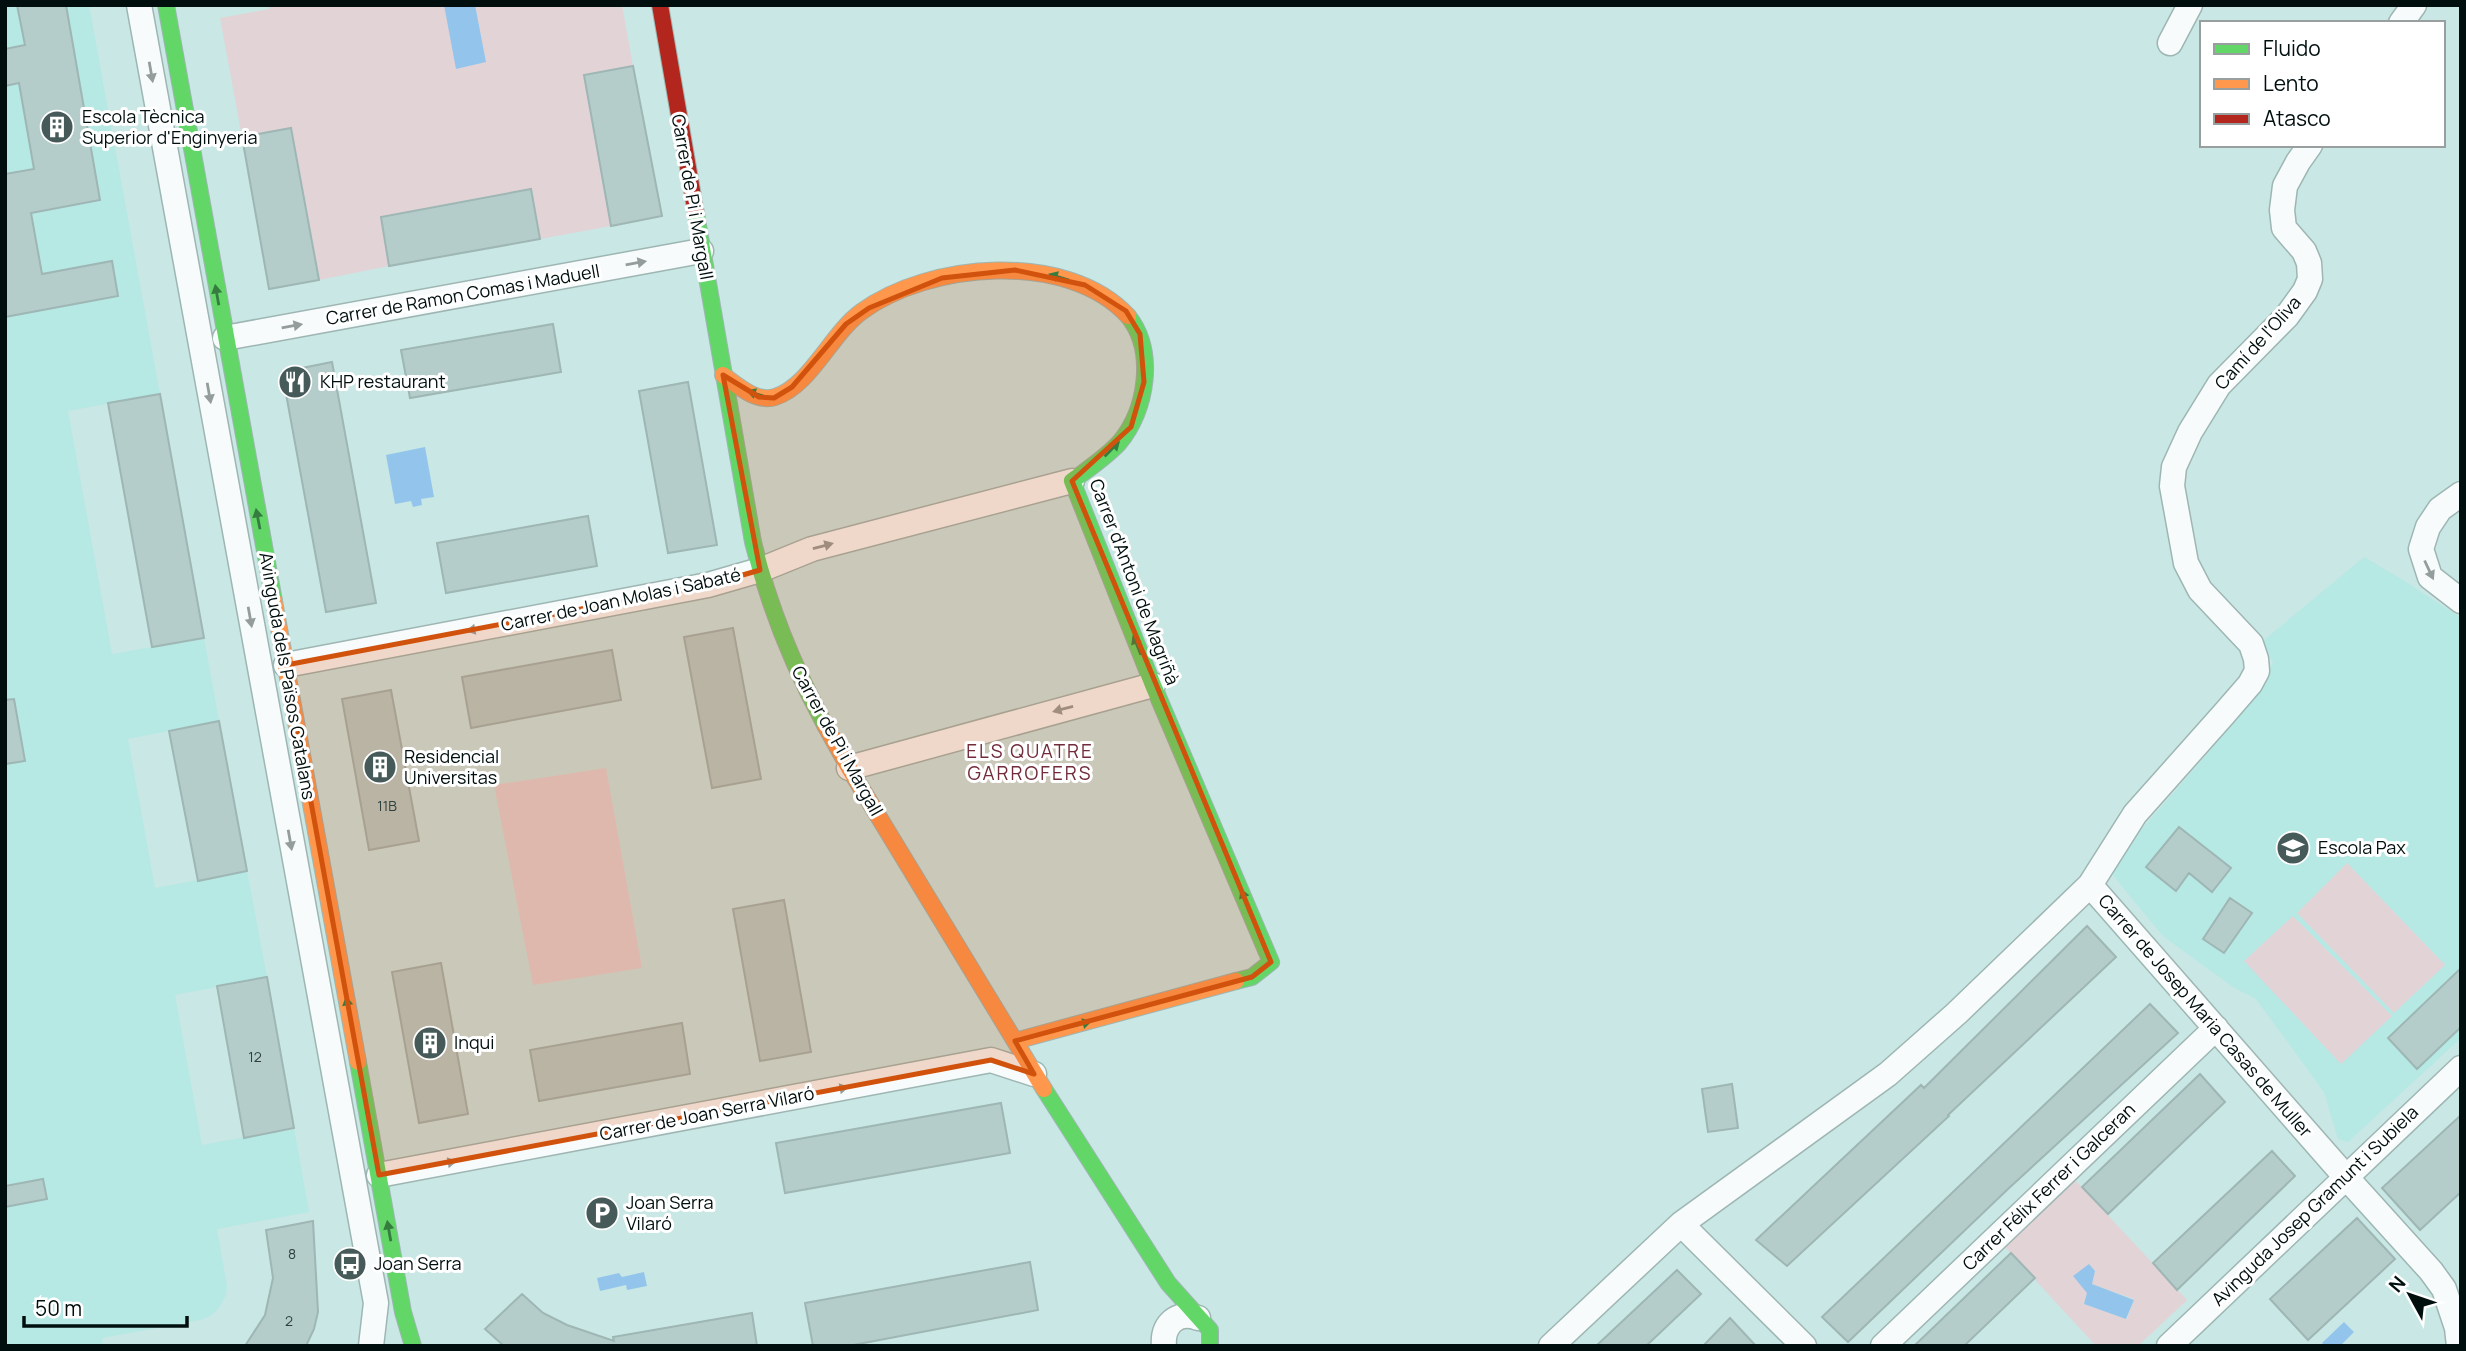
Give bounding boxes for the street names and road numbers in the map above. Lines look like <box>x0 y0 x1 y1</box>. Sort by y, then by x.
street label: Carrer de Pi i Margall <box>667 112 719 282</box>
street label: Carrer de Ramon Comas i Maduell <box>324 258 602 330</box>
street label: Camí de l'Oliva <box>2209 290 2306 394</box>
street label: Carrer d'Antoni de Magriñà <box>1085 475 1185 688</box>
street label: Avinguda dels Països Catalans <box>254 550 322 801</box>
street label: Carrer de Joan Molas i Sabaté <box>499 562 743 636</box>
street label: Carrer de Pi i Margall <box>787 661 889 820</box>
street label: Carrer de Josep Maria Casas de Muller <box>2093 889 2318 1142</box>
street label: Carrer de Joan Serra Vilaró <box>597 1080 816 1146</box>
street label: Carrer Félix Ferrer i Galceran <box>1957 1097 2140 1275</box>
street label: Avinguda Josep Gramunt i Subiela <box>2206 1100 2423 1311</box>

